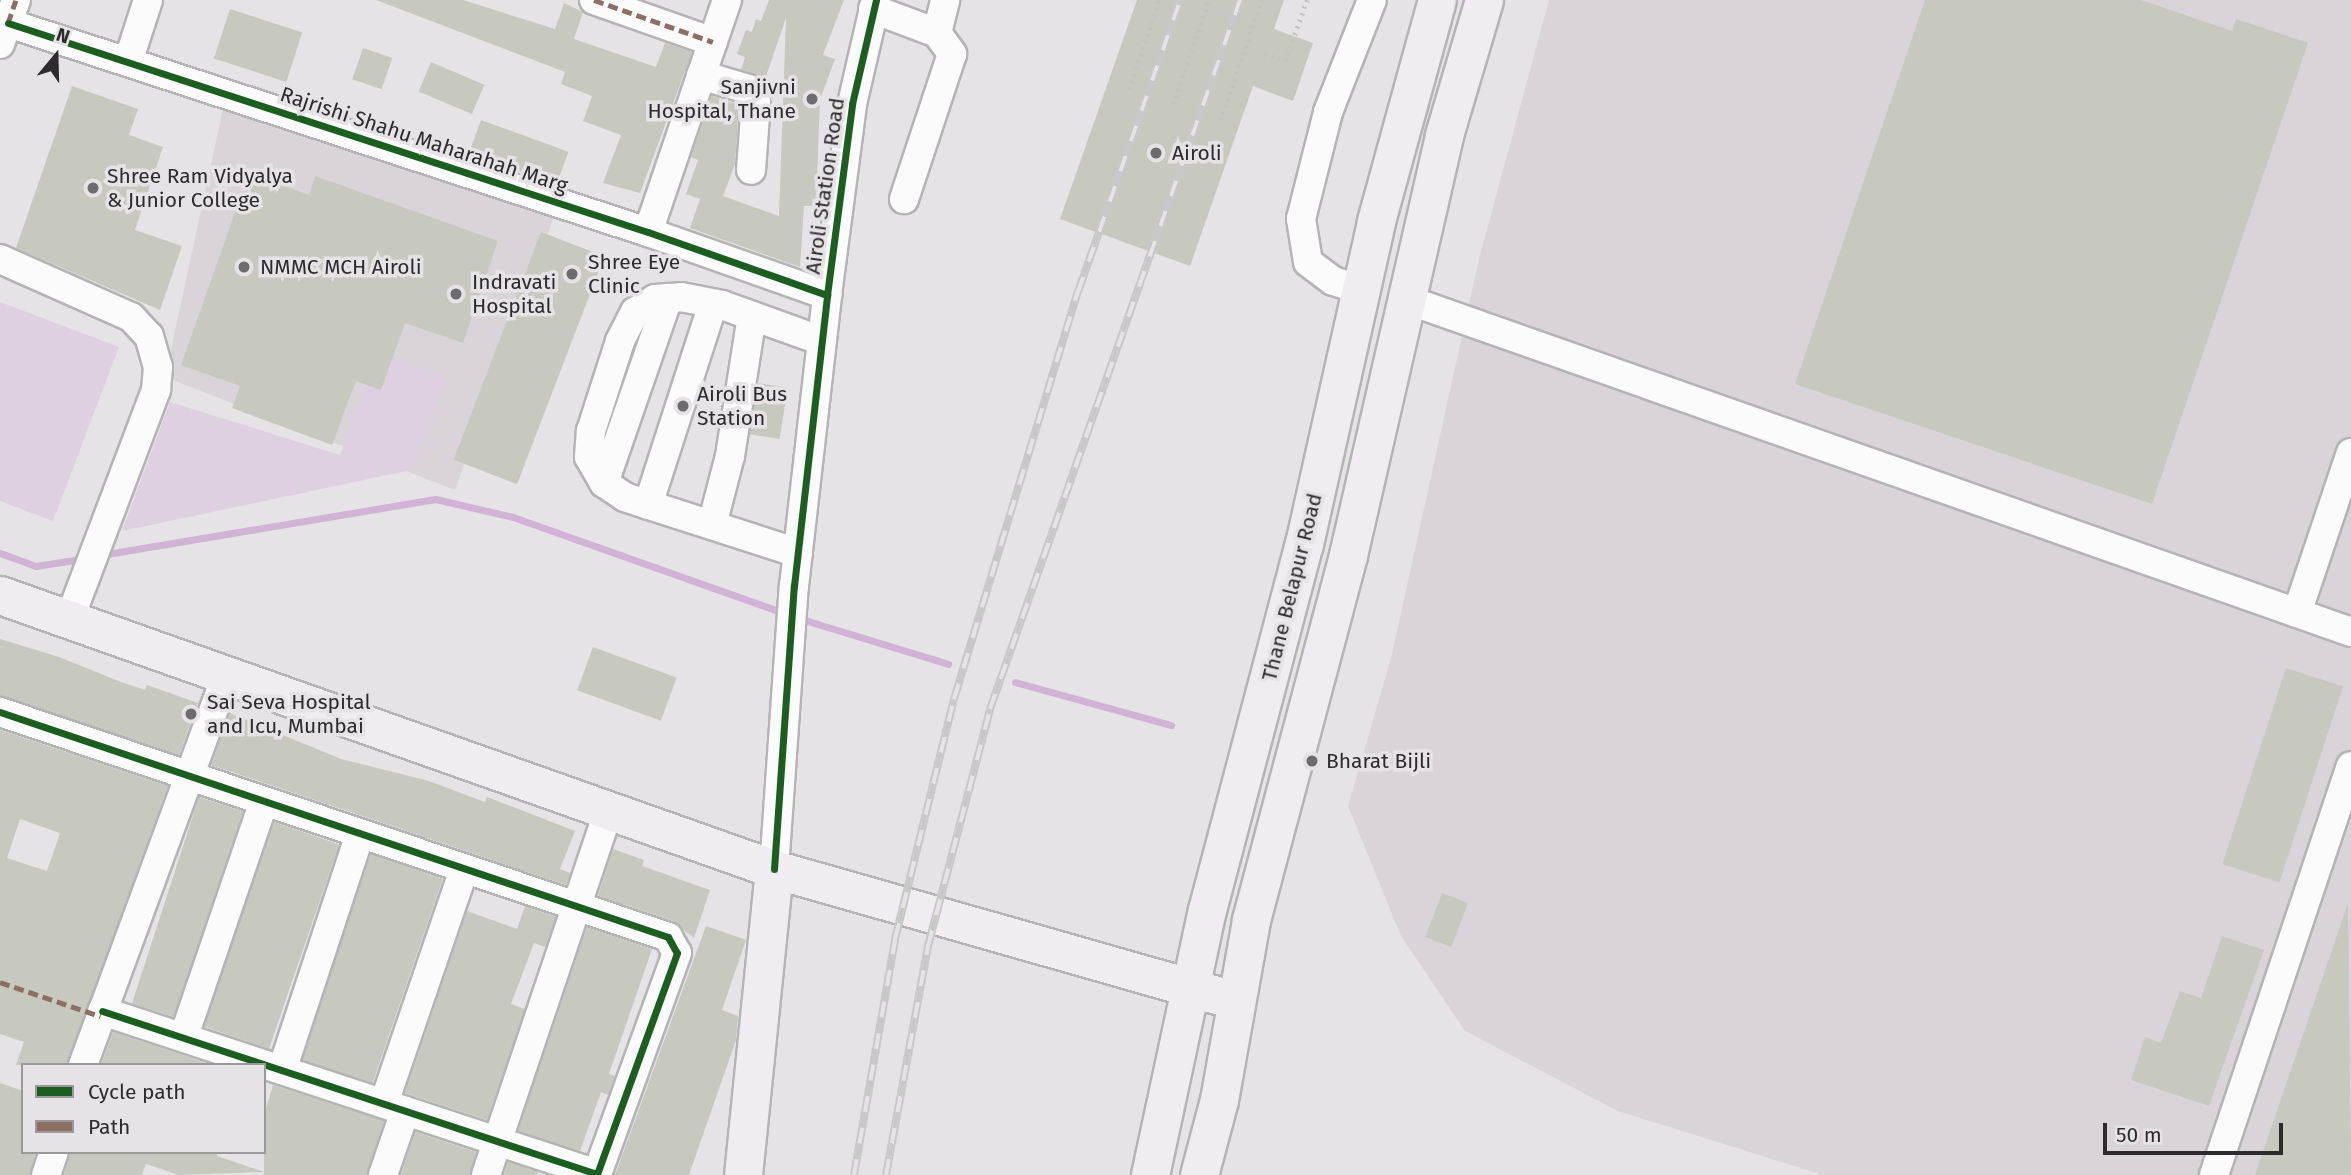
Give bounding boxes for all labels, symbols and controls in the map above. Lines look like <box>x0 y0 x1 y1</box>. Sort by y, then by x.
north arrow <box>21 21 91 91</box>
text: N <box>53 23 73 49</box>
place label: Sanjivni Hospital, Thane <box>647 74 796 124</box>
street label: Rajrishi Shahu Maharahah Marg <box>277 82 571 198</box>
marker: Sanjivni Hospital, Thane <box>802 89 822 109</box>
street label: Airoli Station Road <box>800 96 850 276</box>
place label: Airoli <box>1172 140 1222 166</box>
marker: Airoli <box>1146 143 1166 163</box>
place label: Shree Ram Vidyalya & Junior College <box>107 163 293 213</box>
marker: Shree Ram Vidyalya & Junior College <box>85 180 101 196</box>
place label: Shree Eye Clinic <box>588 249 680 299</box>
place label: NMMC MCH Airoli <box>260 254 422 280</box>
marker: NMMC MCH Airoli <box>234 257 254 277</box>
marker: Shree Eye Clinic <box>562 264 582 284</box>
place label: Indravati Hospital <box>472 269 556 319</box>
marker: Indravati Hospital <box>446 284 466 304</box>
place label: Airoli Bus Station <box>697 381 787 431</box>
marker: Airoli Bus Station <box>675 398 691 414</box>
street label: Thane Belapur Road <box>1257 491 1327 683</box>
place label: Sai Seva Hospital and Icu, Mumbai <box>207 689 371 739</box>
marker: Sai Seva Hospital and Icu, Mumbai <box>181 704 201 724</box>
place label: Bharat Bijli <box>1326 748 1431 774</box>
marker: Bharat Bijli <box>1304 753 1320 769</box>
legend <box>21 1063 266 1154</box>
text: Cycle path <box>88 1079 186 1105</box>
scale bar <box>2106 1108 2286 1152</box>
text: Path <box>88 1114 130 1140</box>
text: 50 m <box>2116 1122 2162 1148</box>

